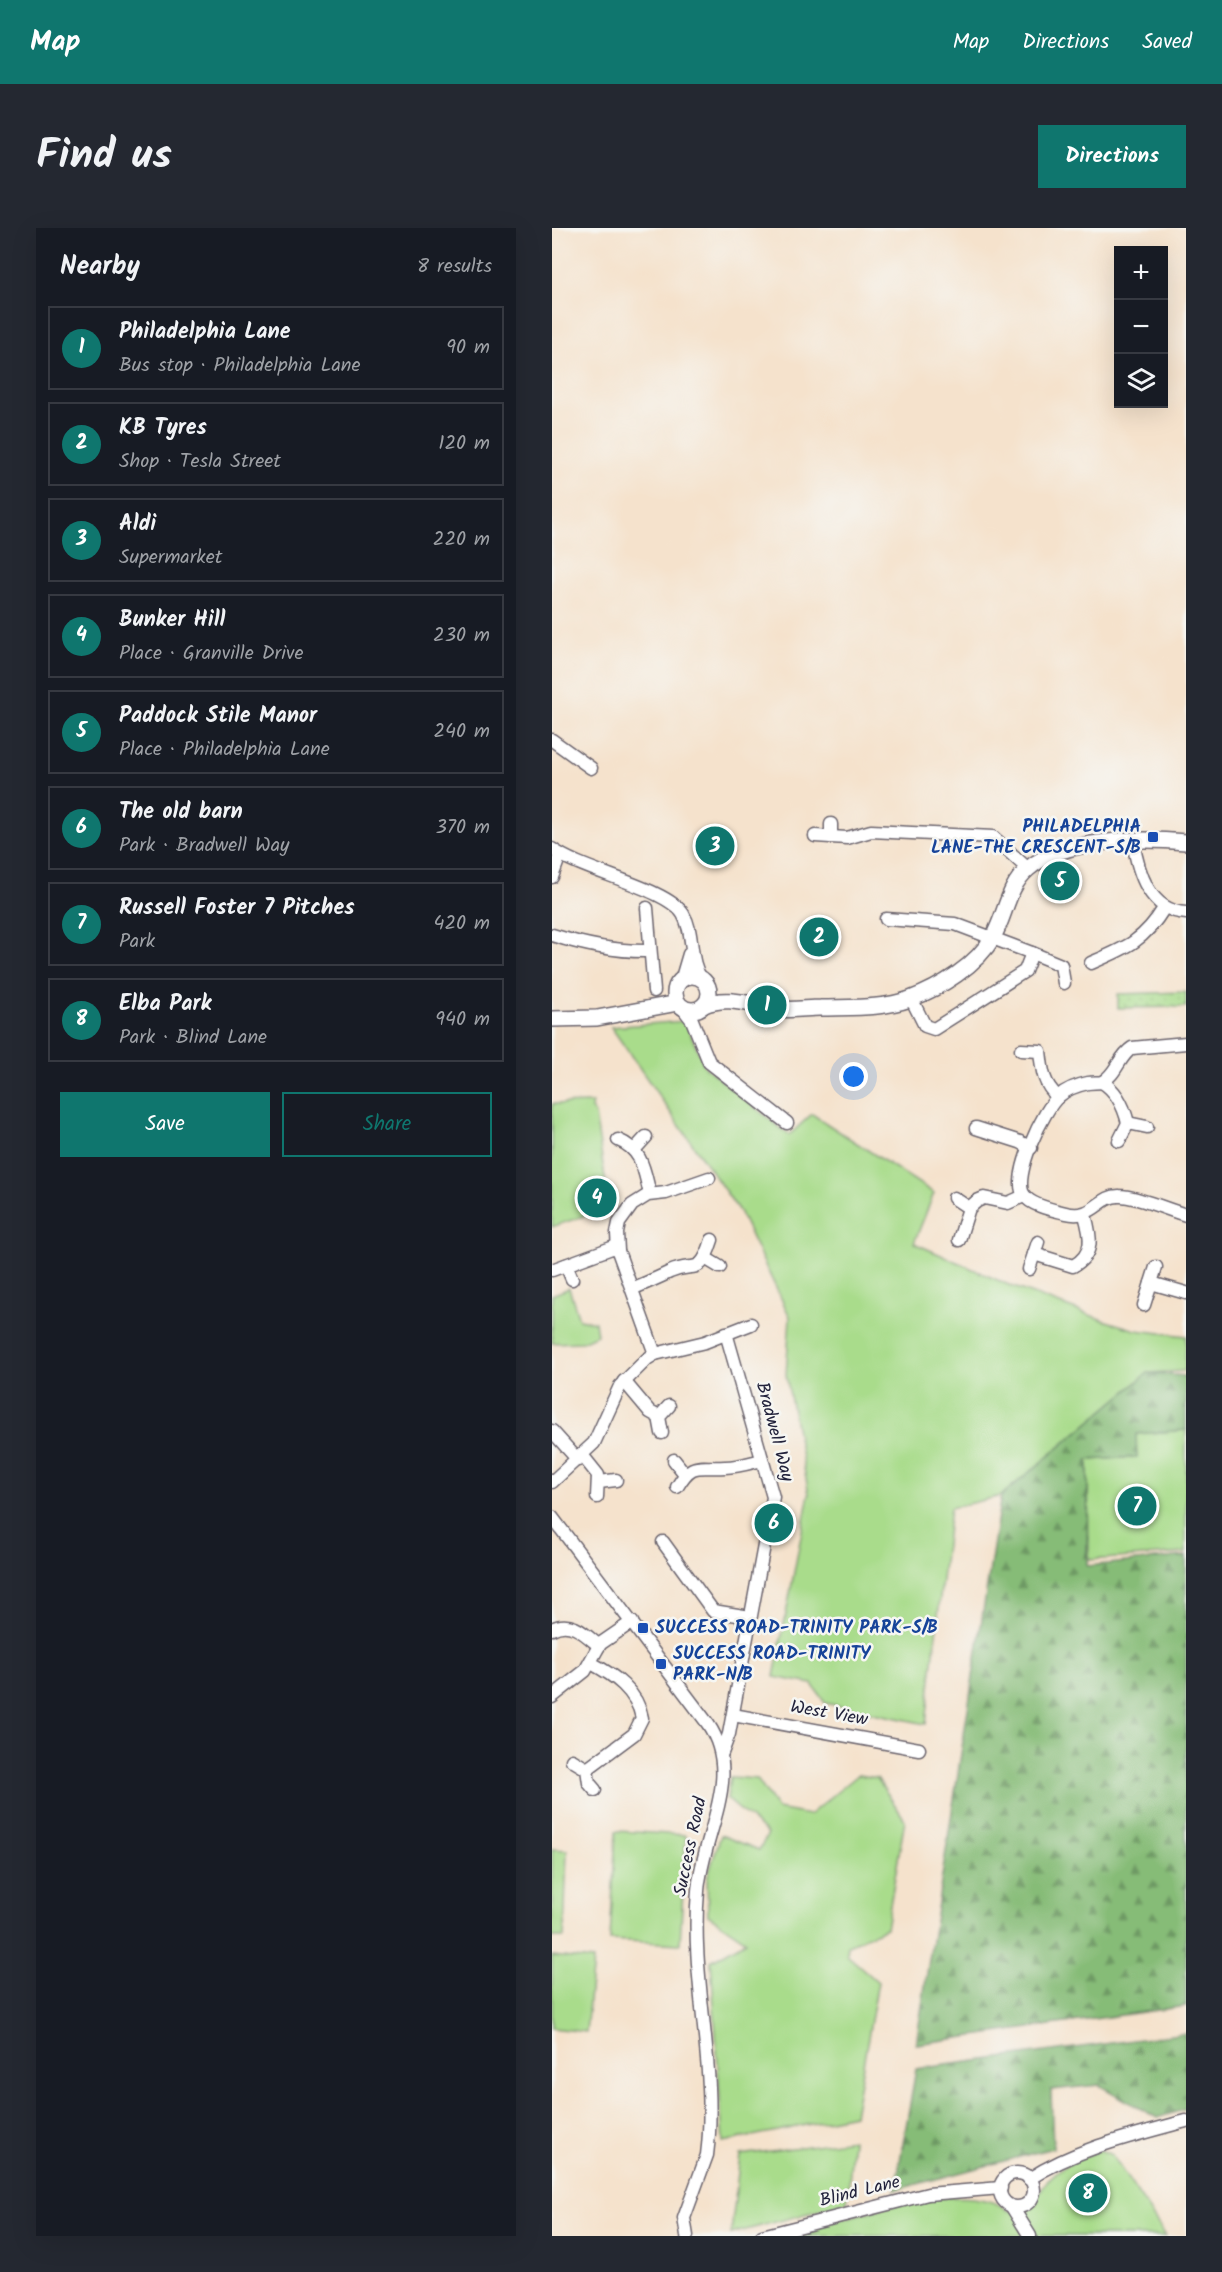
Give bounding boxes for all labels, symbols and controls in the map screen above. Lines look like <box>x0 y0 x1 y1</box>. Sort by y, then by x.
text: Map <box>30 20 81 65</box>
text: Map <box>953 26 989 59</box>
text: Directions <box>1022 26 1109 59</box>
text: Saved <box>1142 26 1192 59</box>
text: Find us <box>36 123 172 190</box>
button: Directions <box>1038 125 1186 188</box>
text: Nearby <box>60 246 140 288</box>
map controls <box>1114 246 1168 408</box>
button: + <box>1114 246 1168 300</box>
text: 8 results <box>417 251 492 283</box>
button: − <box>1114 300 1168 354</box>
text: Philadelphia Lane <box>119 315 291 350</box>
text: 1 <box>78 332 85 364</box>
text: 90 m <box>446 332 490 364</box>
text: Bus stop · Philadelphia Lane <box>119 350 360 382</box>
button: layers <box>1114 354 1168 408</box>
text: KB Tyres <box>119 411 207 446</box>
text: 2 <box>76 428 87 460</box>
text: 120 m <box>438 428 490 460</box>
text: Shop · Tesla Street <box>119 446 281 478</box>
text: Aldi <box>119 507 156 542</box>
text: 3 <box>76 524 87 556</box>
text: 220 m <box>433 524 490 556</box>
text: Supermarket <box>119 542 222 574</box>
text: Bunker Hill <box>119 603 225 638</box>
text: 4 <box>76 620 87 652</box>
text: 230 m <box>433 620 490 652</box>
text: Place · Granville Drive <box>119 638 303 670</box>
text: Paddock Stile Manor <box>119 699 317 734</box>
text: 5 <box>76 716 87 748</box>
text: 240 m <box>433 716 490 748</box>
text: Place · Philadelphia Lane <box>119 734 330 766</box>
text: The old barn <box>119 795 243 830</box>
text: 6 <box>76 812 87 844</box>
text: 370 m <box>435 812 490 844</box>
place label: PHILADELPHIA LANE-THE CRESCENT-S/B <box>931 813 1141 863</box>
pin: 3 <box>696 824 734 868</box>
text: Park · Bradwell Way <box>119 830 289 862</box>
marker: PHILADELPHIA LANE-THE CRESCENT-S/B <box>1146 830 1160 844</box>
pin: 5 <box>1040 858 1080 904</box>
text: Russell Foster 7 Pitches <box>119 891 354 926</box>
text: 7 <box>77 908 86 940</box>
text: 420 m <box>433 908 490 940</box>
pin: 2 <box>800 914 838 960</box>
text: Park <box>119 926 155 958</box>
pin: 1 <box>748 982 786 1028</box>
text: Elba Park <box>119 987 211 1022</box>
text: 8 <box>76 1004 87 1036</box>
text: 940 m <box>435 1004 490 1036</box>
text: Park · Blind Lane <box>119 1022 267 1054</box>
your location <box>839 1062 868 1091</box>
button: Save <box>60 1092 270 1157</box>
button: Share <box>282 1092 492 1157</box>
pin: 4 <box>578 1176 616 1220</box>
street label: Bradwell Way <box>747 1379 801 1486</box>
pin: 7 <box>1118 1484 1156 1528</box>
pin: 6 <box>754 1500 794 1546</box>
place label: SUCCESS ROAD-TRINITY PARK-S/B <box>655 1614 938 1643</box>
marker: SUCCESS ROAD-TRINITY PARK-S/B <box>636 1621 650 1635</box>
place label: SUCCESS ROAD-TRINITY PARK-N/B <box>673 1640 871 1690</box>
marker: SUCCESS ROAD-TRINITY PARK-N/B <box>654 1657 668 1671</box>
street label: West View <box>788 1693 871 1735</box>
street label: Success Road <box>666 1794 716 1899</box>
street label: Blind Lane <box>817 2168 903 2216</box>
pin: 8 <box>1068 2170 1108 2216</box>

